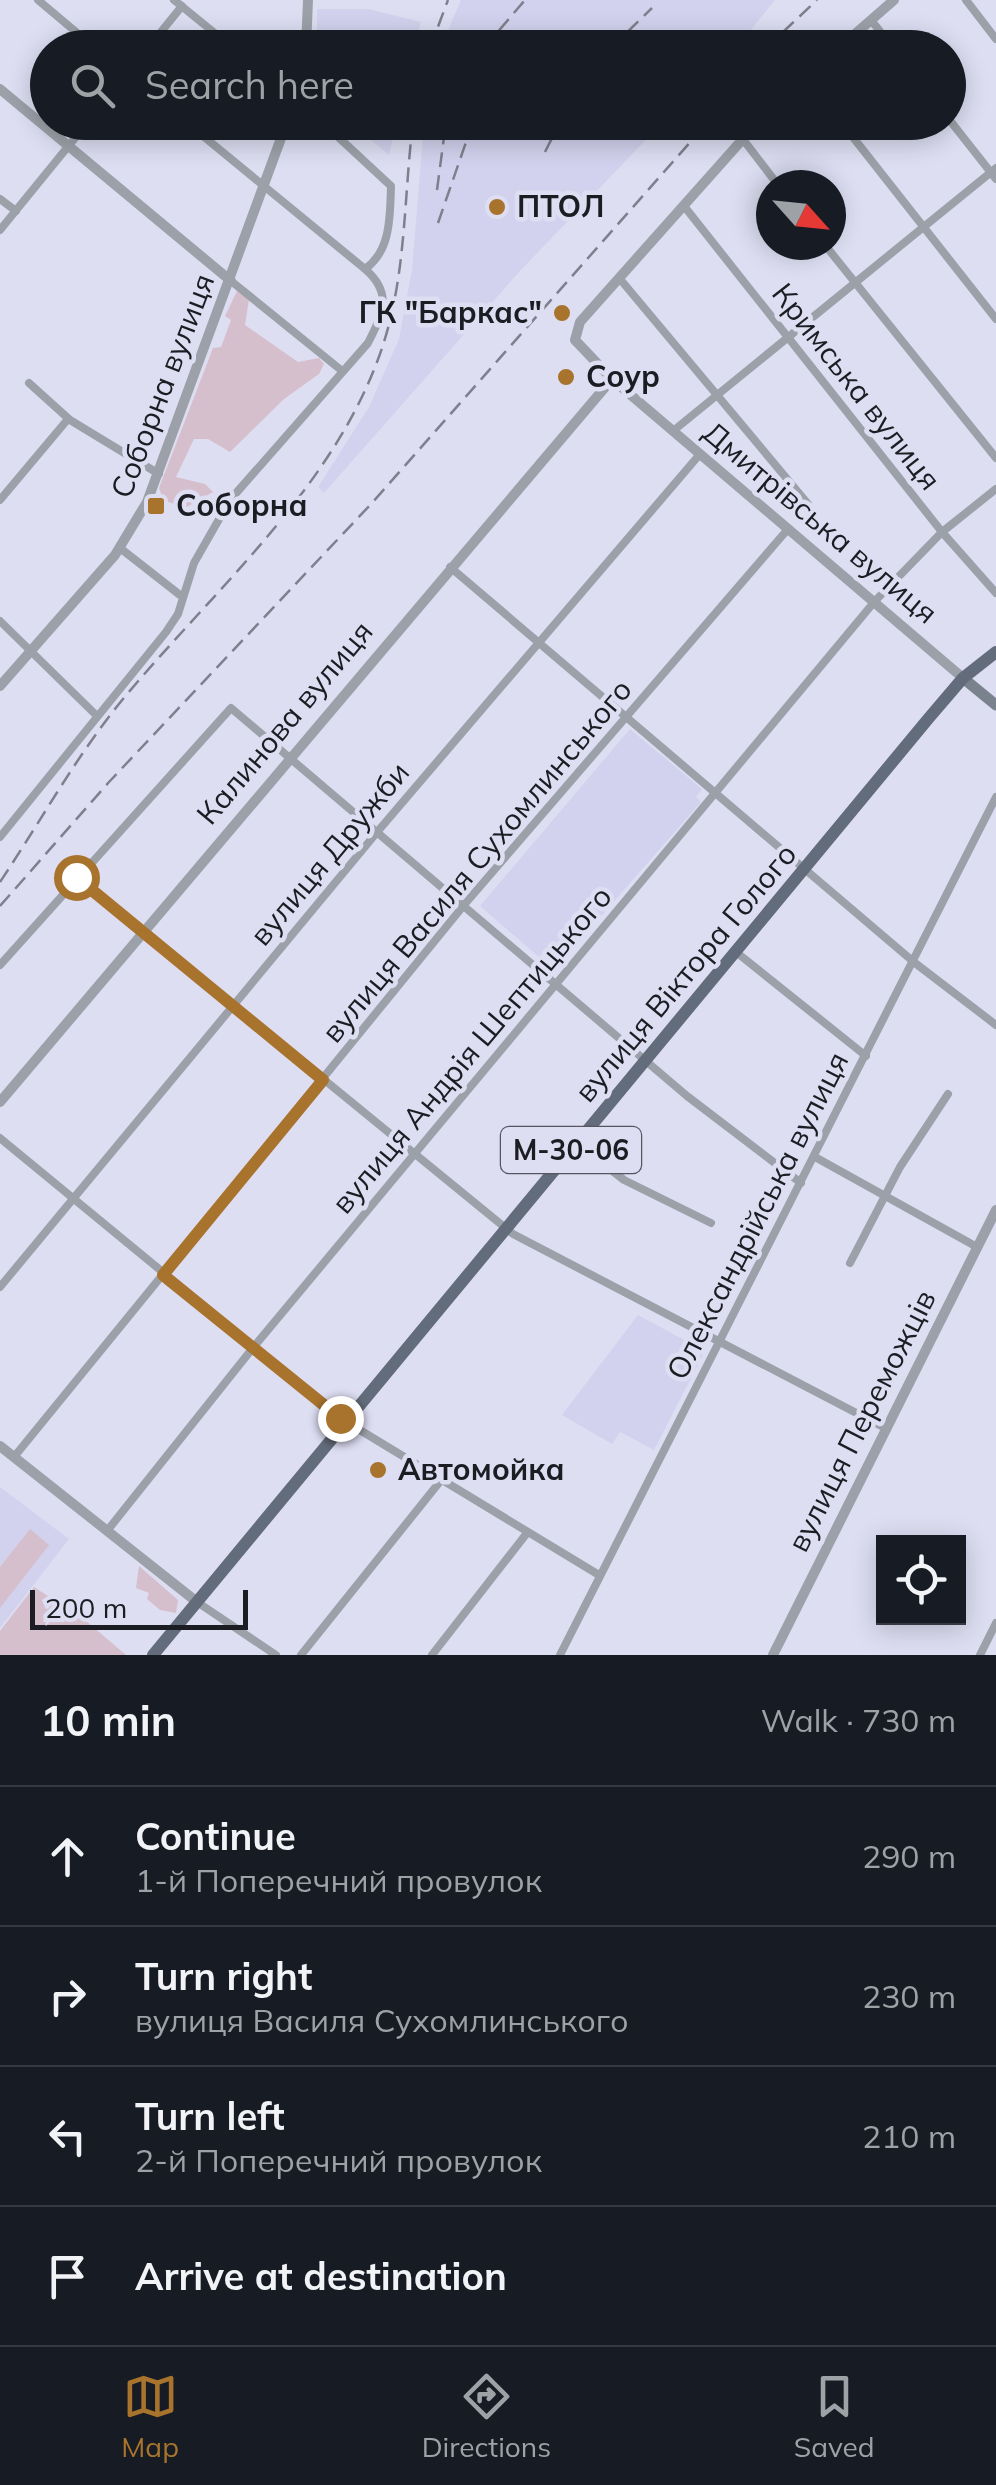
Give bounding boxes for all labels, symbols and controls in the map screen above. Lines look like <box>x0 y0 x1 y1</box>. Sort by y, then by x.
search box <box>30 30 966 140</box>
icon: search <box>65 58 120 113</box>
text: Search here <box>145 61 354 109</box>
north arrow <box>756 170 846 260</box>
place label: ПТОЛ <box>517 187 604 225</box>
marker: ПТОЛ <box>486 196 508 218</box>
street label: Соборна вулиця <box>102 268 222 503</box>
street label: Кримська вулиця <box>764 275 949 497</box>
place label: ГК "Баркас" <box>359 293 542 331</box>
marker: ГК "Баркас" <box>551 302 573 324</box>
place label: Соур <box>586 357 660 395</box>
marker: Соур <box>555 366 577 388</box>
street label: Дмитрівська вулиця <box>696 413 946 631</box>
place label: Соборна <box>176 486 307 524</box>
marker: Соборна <box>145 495 167 517</box>
street label: Калинова вулиця <box>188 613 380 832</box>
street label: вулиця Василя Сухомлинського <box>313 671 640 1050</box>
street label: вулиця Дружби <box>241 754 417 953</box>
street label: вулиця Віктора Голого <box>566 835 804 1109</box>
route start <box>54 855 100 901</box>
street label: вулиця Андрія Шептицького <box>323 878 619 1221</box>
street label: Олександрійська вулиця <box>658 1045 856 1386</box>
road number: М-30-06 <box>501 1127 641 1173</box>
street label: вулиця Переможців <box>779 1283 944 1558</box>
route end <box>318 1396 364 1442</box>
place label: Автомойка <box>398 1450 564 1488</box>
marker: Автомойка <box>367 1459 389 1481</box>
map controls <box>876 1535 966 1625</box>
button: locate <box>876 1535 966 1625</box>
scale bar <box>30 1585 248 1630</box>
text: 200 m <box>45 1590 127 1625</box>
text: 10 min <box>40 1694 176 1747</box>
text: Walk · 730 m <box>761 1700 956 1740</box>
text: Continue <box>135 1812 296 1860</box>
icon: ahead <box>40 1829 95 1884</box>
text: 290 m <box>862 1836 956 1876</box>
text: 1-й Поперечний провулок <box>135 1860 542 1900</box>
text: Turn right <box>135 1952 312 2000</box>
icon: right <box>40 1969 95 2024</box>
text: 230 m <box>862 1976 956 2016</box>
text: вулиця Василя Сухомлинського <box>135 2000 629 2040</box>
text: Turn left <box>135 2092 285 2140</box>
icon: left <box>40 2109 95 2164</box>
text: 210 m <box>862 2116 956 2156</box>
text: 2-й Поперечний провулок <box>135 2140 542 2180</box>
icon: arrive <box>40 2249 95 2304</box>
text: Arrive at destination <box>135 2252 507 2300</box>
tab: Map <box>121 2369 179 2464</box>
tab: Directions <box>422 2369 551 2464</box>
tab: Saved <box>794 2369 875 2464</box>

